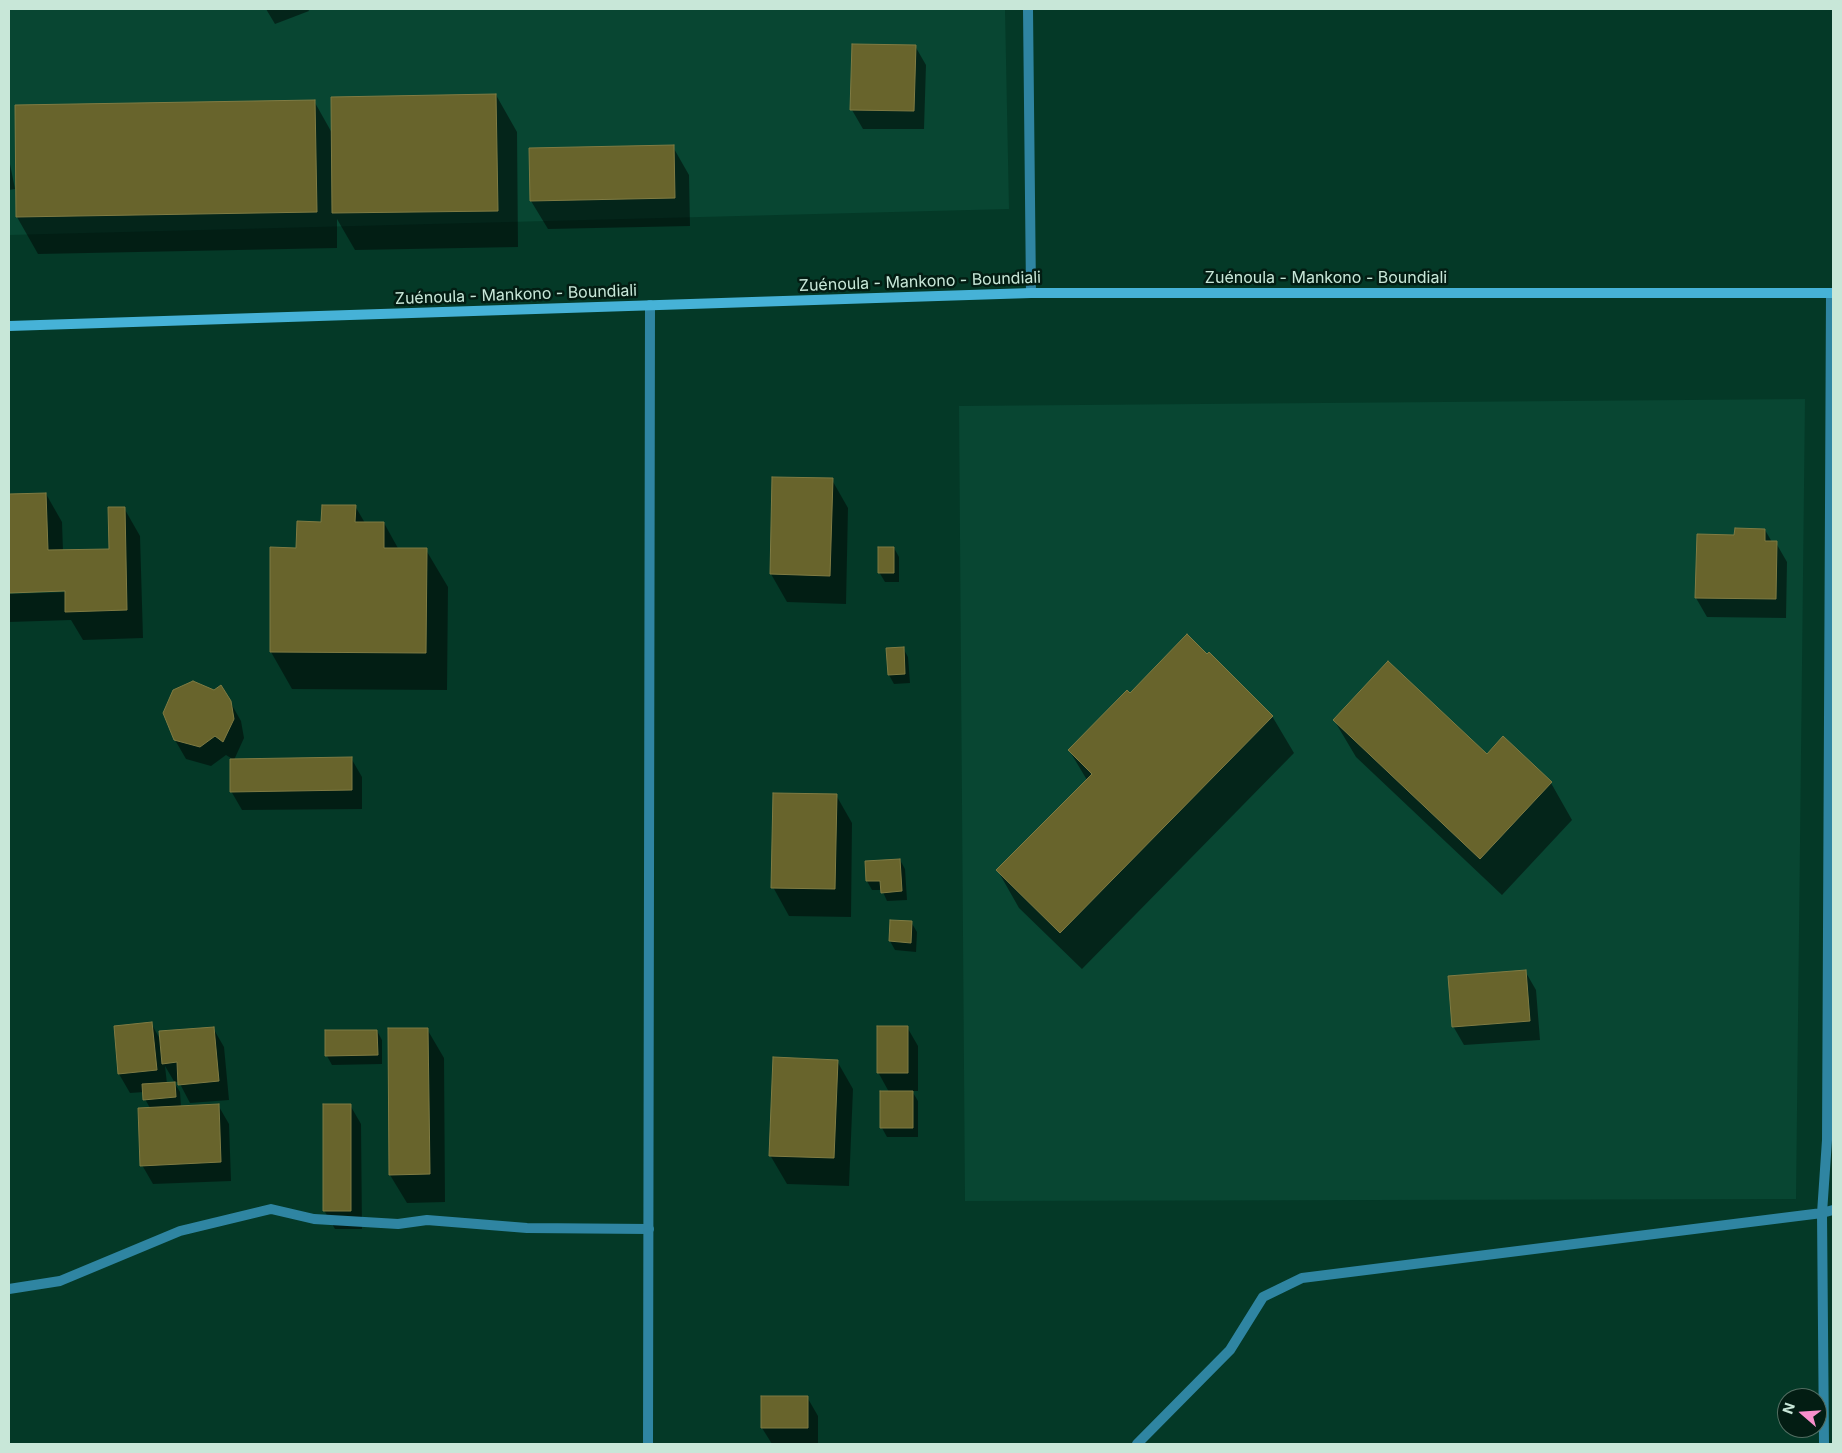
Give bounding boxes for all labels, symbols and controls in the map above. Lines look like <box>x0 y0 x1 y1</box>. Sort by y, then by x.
street label: Zuénoula - Mankono - Boundiali <box>799 268 1041 296</box>
street label: Zuénoula - Mankono - Boundiali <box>1205 268 1447 288</box>
street label: Zuénoula - Mankono - Boundiali <box>395 281 637 309</box>
north arrow <box>1777 1388 1827 1438</box>
text: N <box>1779 1400 1798 1416</box>

